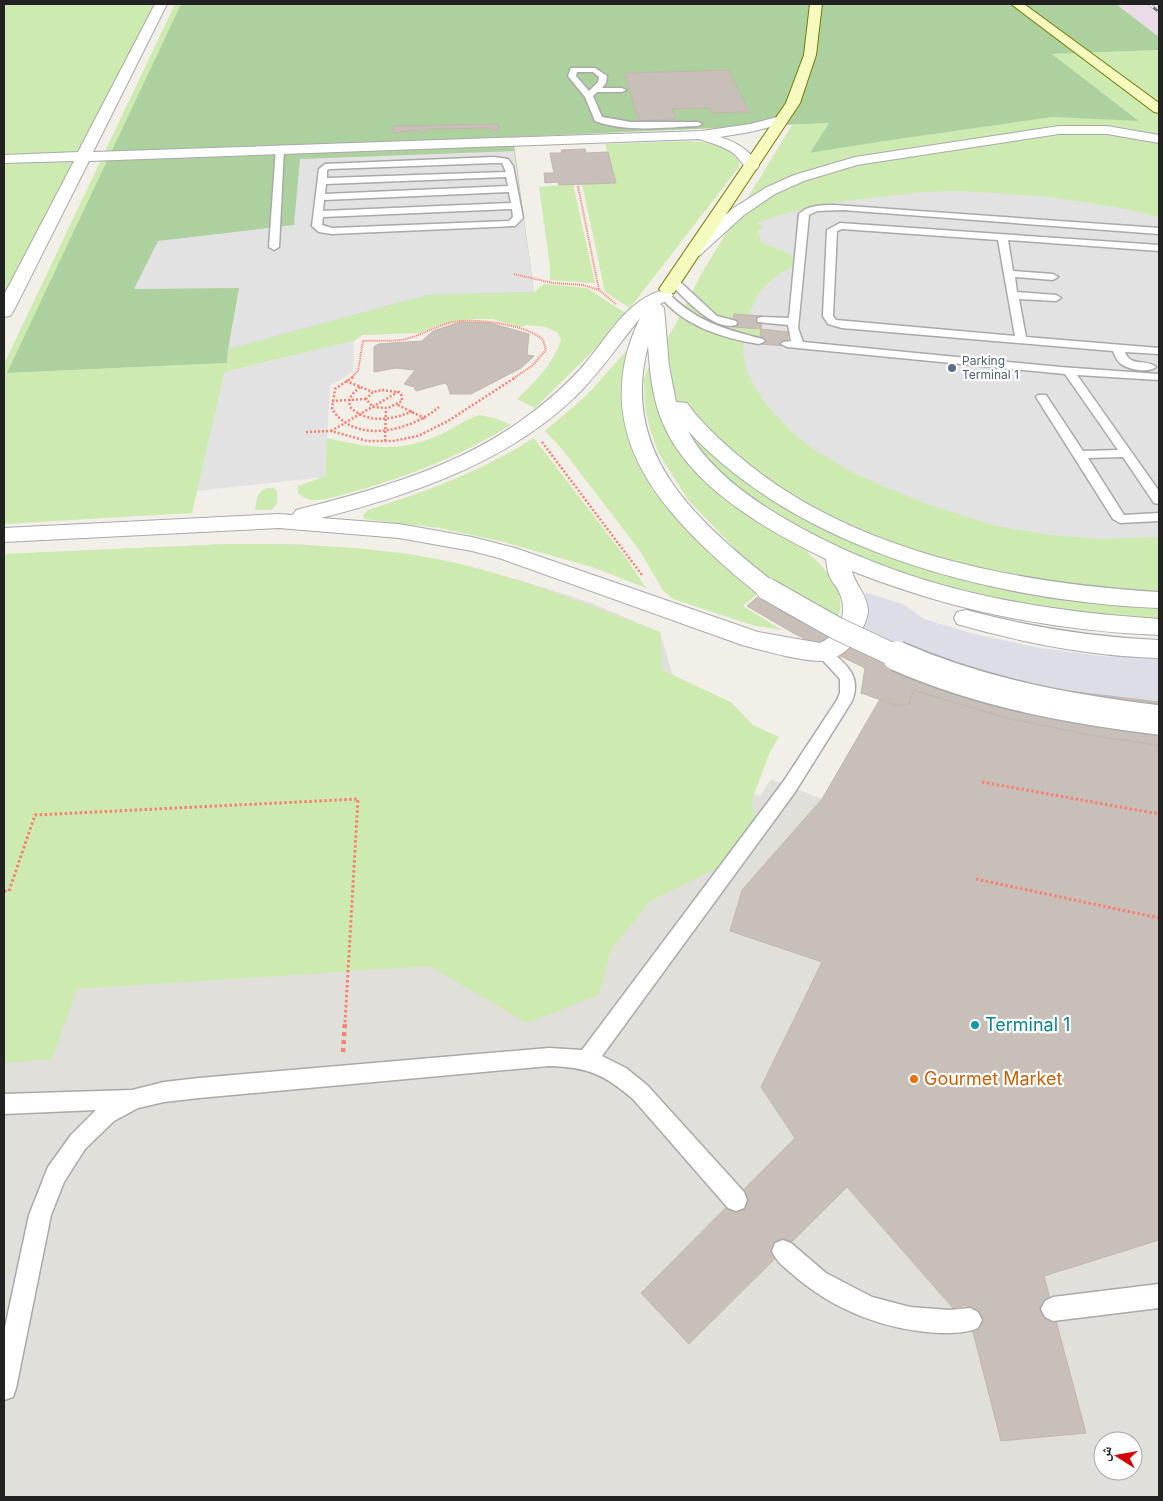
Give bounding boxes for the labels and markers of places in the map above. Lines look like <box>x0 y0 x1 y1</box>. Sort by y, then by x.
place label: Parking Terminal 1 <box>962 353 1019 382</box>
marker: Parking Terminal 1 <box>946 362 958 374</box>
place label: Terminal 1 <box>985 1014 1070 1035</box>
marker: Terminal 1 <box>969 1019 981 1031</box>
place label: Gourmet Market <box>924 1068 1063 1089</box>
marker: Gourmet Market <box>908 1073 920 1085</box>

